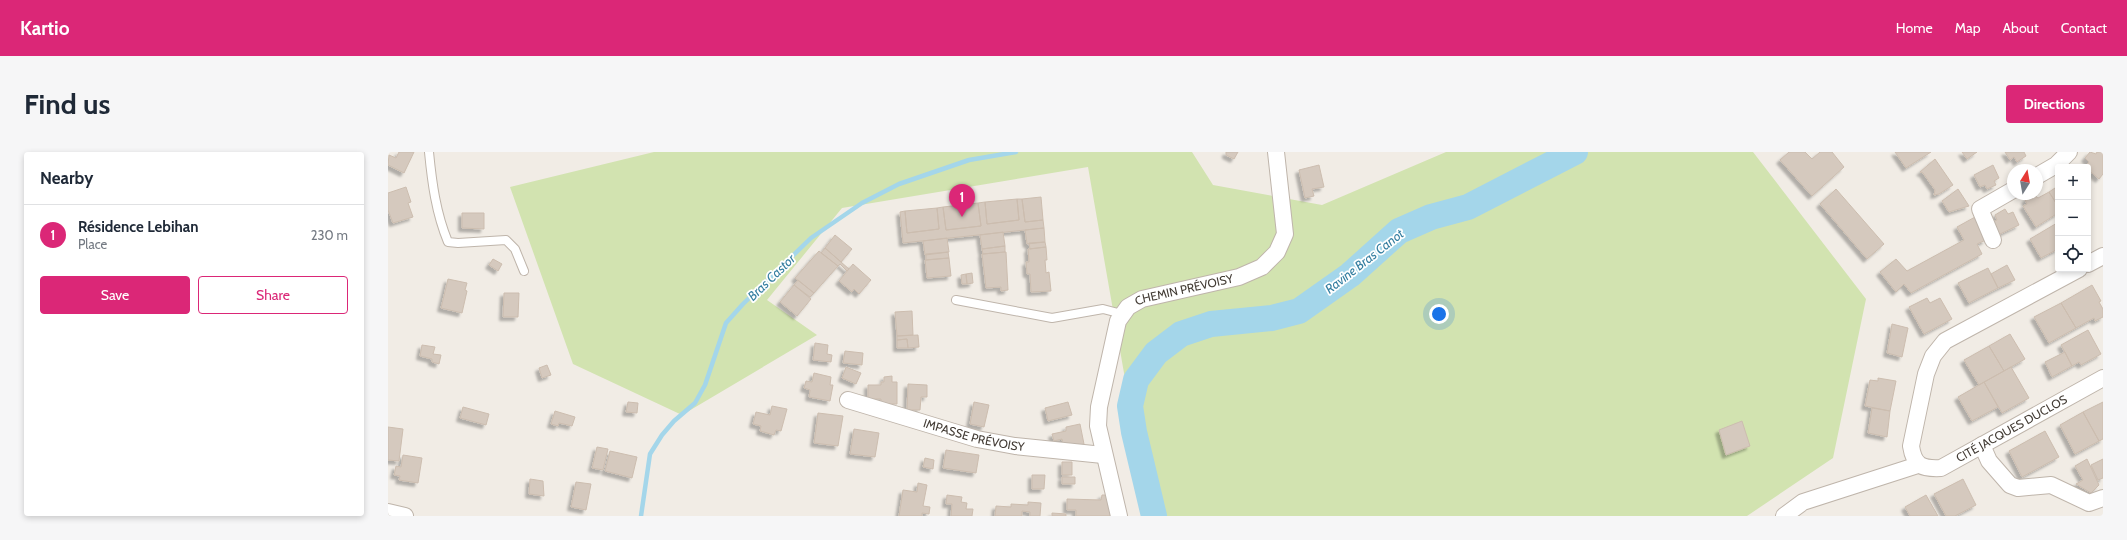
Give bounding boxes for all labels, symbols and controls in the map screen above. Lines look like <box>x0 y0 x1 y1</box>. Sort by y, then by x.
text: Kartio <box>20 17 69 40</box>
text: Home <box>1896 19 1933 37</box>
text: Map <box>1955 19 1980 37</box>
text: About <box>2002 19 2039 37</box>
text: Contact <box>2061 19 2107 37</box>
button: Directions <box>2006 85 2103 123</box>
text: Find us <box>24 87 110 121</box>
north arrow <box>2007 164 2043 200</box>
map controls <box>2055 164 2091 272</box>
button: + <box>2055 164 2091 200</box>
text: Nearby <box>40 168 93 188</box>
pin: 1 <box>949 184 975 217</box>
button: − <box>2055 200 2091 236</box>
text: Résidence Lebihan <box>78 218 199 236</box>
water label: Ravine Bras Canot <box>1321 225 1407 297</box>
text: 1 <box>51 227 55 243</box>
text: 230 m <box>311 227 348 243</box>
text: Place <box>78 236 107 252</box>
button: locate <box>2055 236 2091 272</box>
water label: Bras Castor <box>744 250 799 304</box>
street label: CHEMIN PRÉVOISY <box>1132 270 1235 309</box>
button: Save <box>40 276 190 314</box>
button: Share <box>198 276 348 314</box>
your location <box>1429 304 1449 324</box>
street label: CITÉ JACQUES DUCLOS <box>1953 391 2070 465</box>
street label: IMPASSE PRÉVOISY <box>922 415 1026 454</box>

